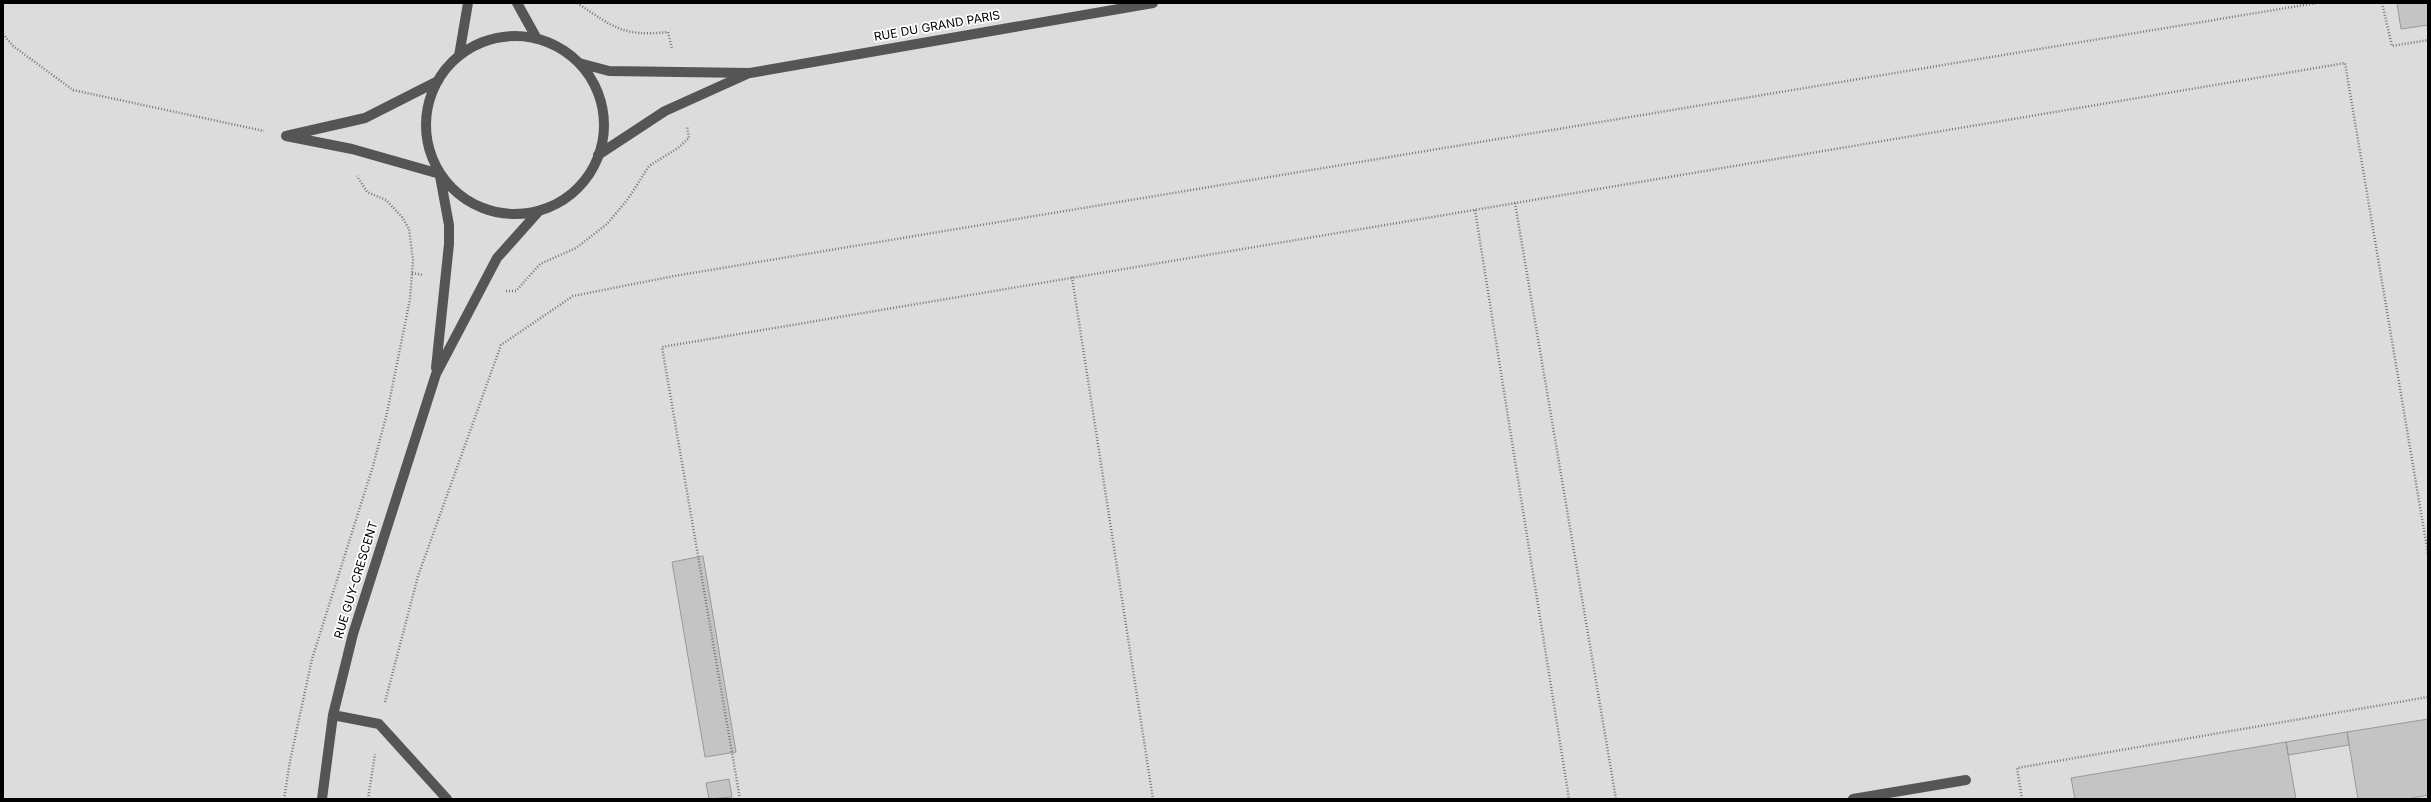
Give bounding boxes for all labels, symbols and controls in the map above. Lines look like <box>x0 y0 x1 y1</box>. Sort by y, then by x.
street label: RUE DU GRAND PARIS <box>873 7 1002 44</box>
street label: RUE GUY-CRESCENT <box>331 519 381 640</box>

